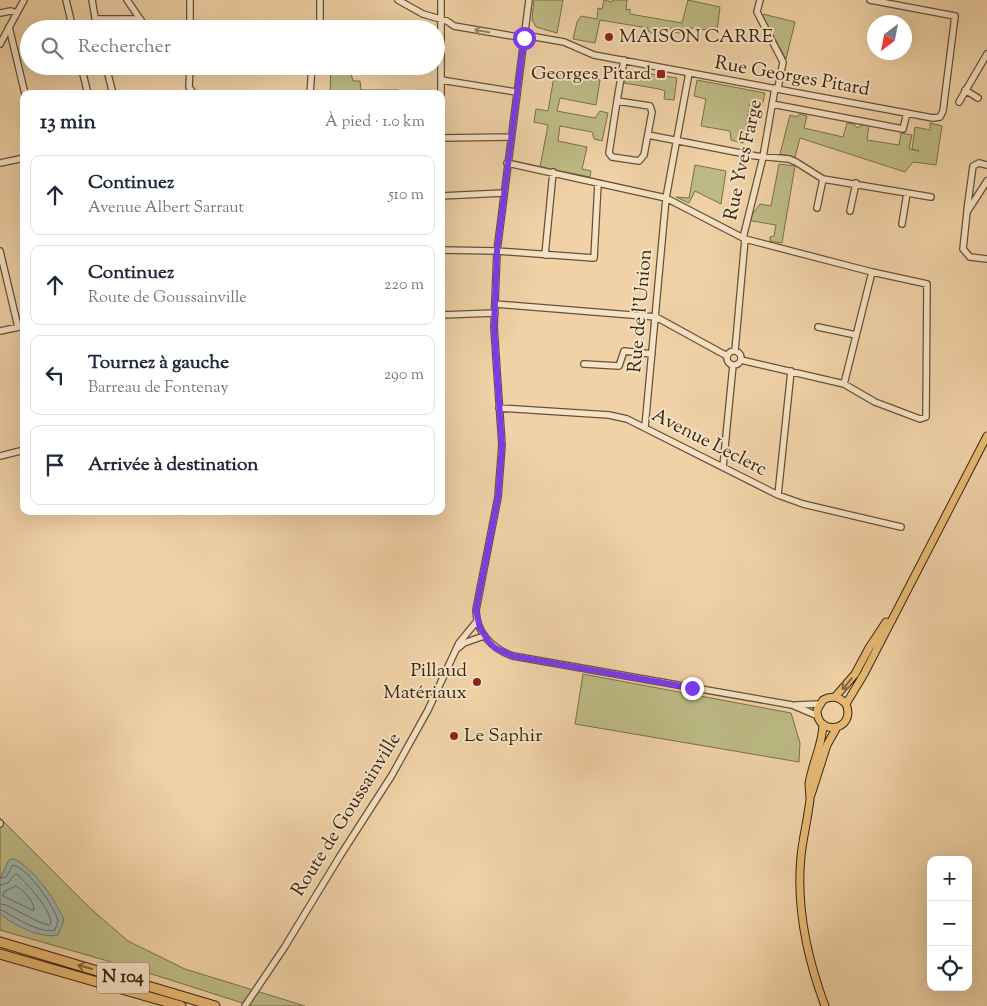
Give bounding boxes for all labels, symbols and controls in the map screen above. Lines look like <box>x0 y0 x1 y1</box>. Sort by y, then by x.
north arrow <box>867 15 912 60</box>
search box <box>20 20 445 75</box>
place label: MAISON CARRE <box>619 24 774 51</box>
one-way arrow <box>474 25 490 35</box>
route start <box>513 27 536 50</box>
marker: MAISON CARRE <box>603 31 615 43</box>
icon: search <box>38 34 66 62</box>
text: Rechercher <box>78 34 171 61</box>
street label: Rue Georges Pitard <box>712 50 872 104</box>
place label: Georges Pitard <box>531 61 651 88</box>
marker: Georges Pitard <box>655 68 667 80</box>
street label: Rue Yves Farge <box>718 97 770 223</box>
text: 13 min <box>40 108 96 138</box>
text: À pied · 1.0 km <box>325 111 425 134</box>
text: Continuez <box>88 170 174 197</box>
icon: ahead <box>41 181 69 209</box>
text: 510 m <box>388 184 424 207</box>
text: Avenue Albert Sarraut <box>88 197 244 220</box>
street label: Rue de l'Union <box>622 248 660 374</box>
text: Continuez <box>88 260 174 287</box>
icon: ahead <box>41 271 69 299</box>
text: 220 m <box>384 274 424 297</box>
text: Route de Goussainville <box>88 287 247 310</box>
text: Tournez à gauche <box>88 350 229 377</box>
icon: left <box>41 361 69 389</box>
text: 290 m <box>384 364 424 387</box>
text: Barreau de Fontenay <box>88 377 228 400</box>
street label: Avenue Leclerc <box>647 402 772 484</box>
icon: arrive <box>41 451 69 479</box>
text: Arrivée à destination <box>88 452 259 479</box>
place label: Pillaud Matériaux <box>383 658 467 707</box>
marker: Pillaud Matériaux <box>471 676 483 688</box>
route end <box>681 677 704 700</box>
one-way arrow <box>841 677 852 690</box>
place label: Le Saphir <box>464 723 542 750</box>
street label: Route de Goussainville <box>286 728 408 902</box>
marker: Le Saphir <box>448 730 460 742</box>
map controls <box>927 856 972 991</box>
button: + <box>927 856 972 901</box>
button: − <box>927 901 972 946</box>
button: locate <box>927 946 972 991</box>
one-way arrow <box>77 962 93 972</box>
road number: N 104 <box>97 962 149 994</box>

